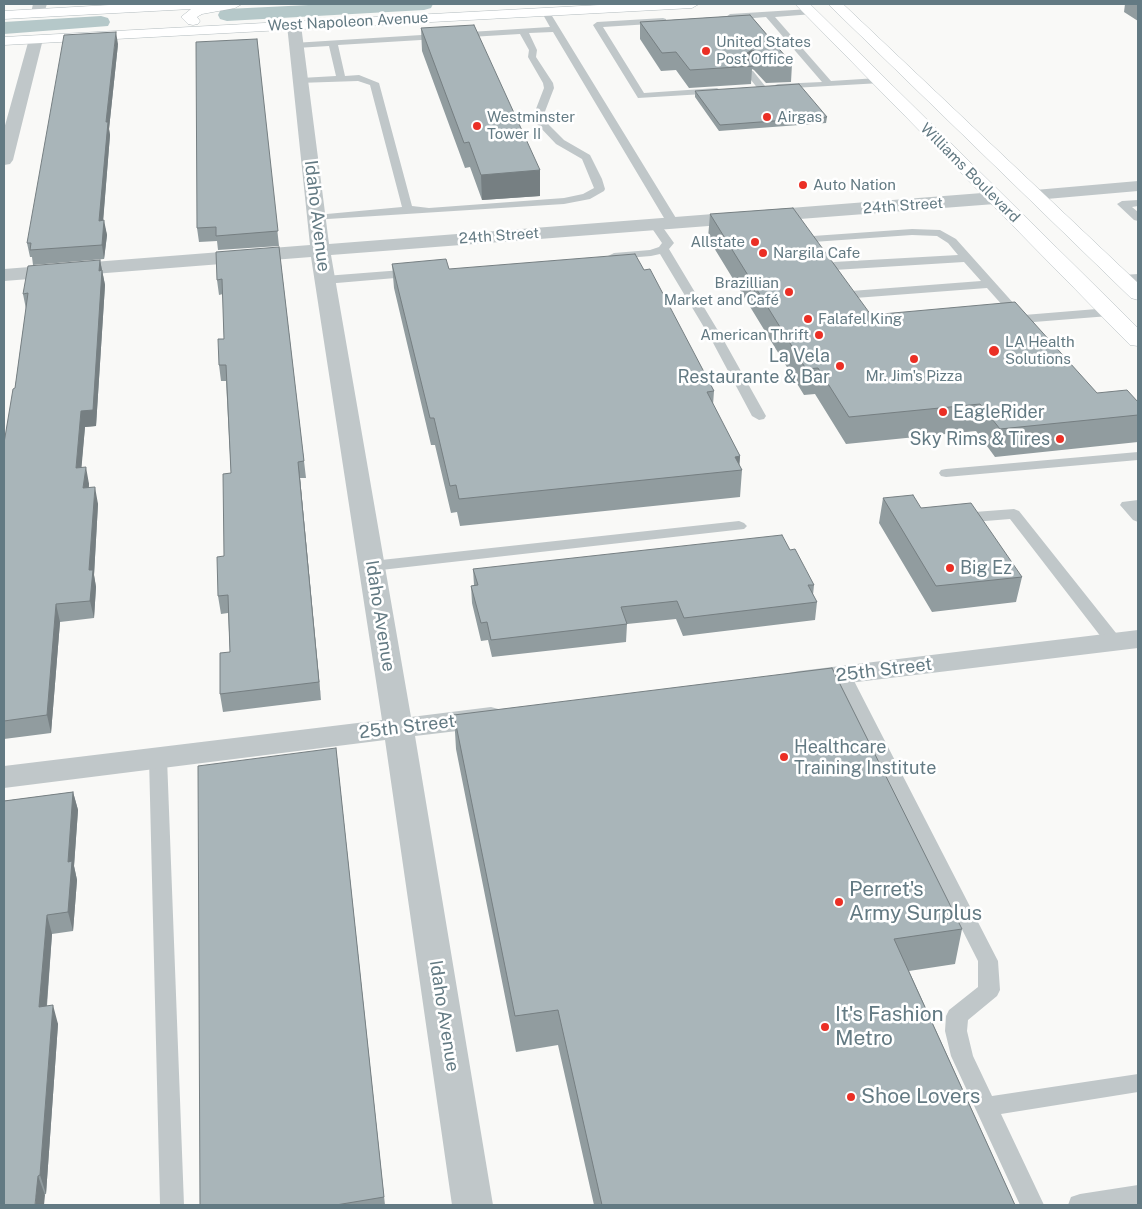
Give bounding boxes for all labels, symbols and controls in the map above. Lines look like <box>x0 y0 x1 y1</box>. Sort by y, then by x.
street label: West Napoleon Avenue <box>267 9 429 35</box>
place label: United States Post Office <box>716 33 811 68</box>
marker: United States Post Office <box>700 45 712 57</box>
place label: Westminster Tower II <box>487 108 575 143</box>
place label: Airgas <box>777 108 822 126</box>
marker: Airgas <box>761 111 773 123</box>
marker: Westminster Tower II <box>471 120 483 132</box>
street label: Williams Boulevard <box>917 120 1023 226</box>
street label: Idaho Avenue <box>299 159 335 273</box>
place label: Auto Nation <box>813 176 896 194</box>
marker: Auto Nation <box>797 179 809 191</box>
street label: 24th Street <box>862 194 944 218</box>
street label: 24th Street <box>458 224 540 248</box>
place label: Allstate <box>690 233 745 251</box>
marker: Allstate <box>749 236 761 248</box>
place label: Nargila Cafe <box>773 244 860 262</box>
marker: Nargila Cafe <box>757 247 769 259</box>
place label: Brazillian Market and Café <box>664 274 779 309</box>
marker: Brazillian Market and Café <box>783 286 795 298</box>
place label: Falafel King <box>818 310 902 328</box>
marker: Falafel King <box>802 313 814 325</box>
place label: American Thrift <box>700 326 809 344</box>
marker: American Thrift <box>813 329 825 341</box>
place label: LA Health Solutions <box>1005 333 1075 368</box>
marker: LA Health Solutions <box>987 344 1001 358</box>
place label: La Vela Restaurante & Bar <box>677 345 830 388</box>
marker: Mr. Jim's Pizza <box>908 353 920 365</box>
marker: La Vela Restaurante & Bar <box>834 360 846 372</box>
place label: Mr. Jim's Pizza <box>866 367 962 385</box>
place label: EagleRider <box>953 401 1045 423</box>
marker: EagleRider <box>937 406 949 418</box>
place label: Sky Rims & Tires <box>909 428 1050 450</box>
marker: Sky Rims & Tires <box>1054 433 1066 445</box>
place label: Big Ez <box>960 557 1012 579</box>
street label: Idaho Avenue <box>361 559 399 673</box>
marker: Big Ez <box>944 562 956 574</box>
street label: 25th Street <box>835 653 933 687</box>
street label: 25th Street <box>358 710 456 744</box>
place label: Healthcare Training Institute <box>794 736 936 779</box>
marker: Healthcare Training Institute <box>778 751 790 763</box>
place label: Perret's Army Surplus <box>849 877 982 927</box>
marker: Perret's Army Surplus <box>833 896 845 908</box>
street label: Idaho Avenue <box>425 959 463 1073</box>
place label: It's Fashion Metro <box>835 1002 944 1052</box>
marker: It's Fashion Metro <box>819 1021 831 1033</box>
place label: Shoe Lovers <box>861 1084 980 1110</box>
marker: Shoe Lovers <box>845 1091 857 1103</box>

